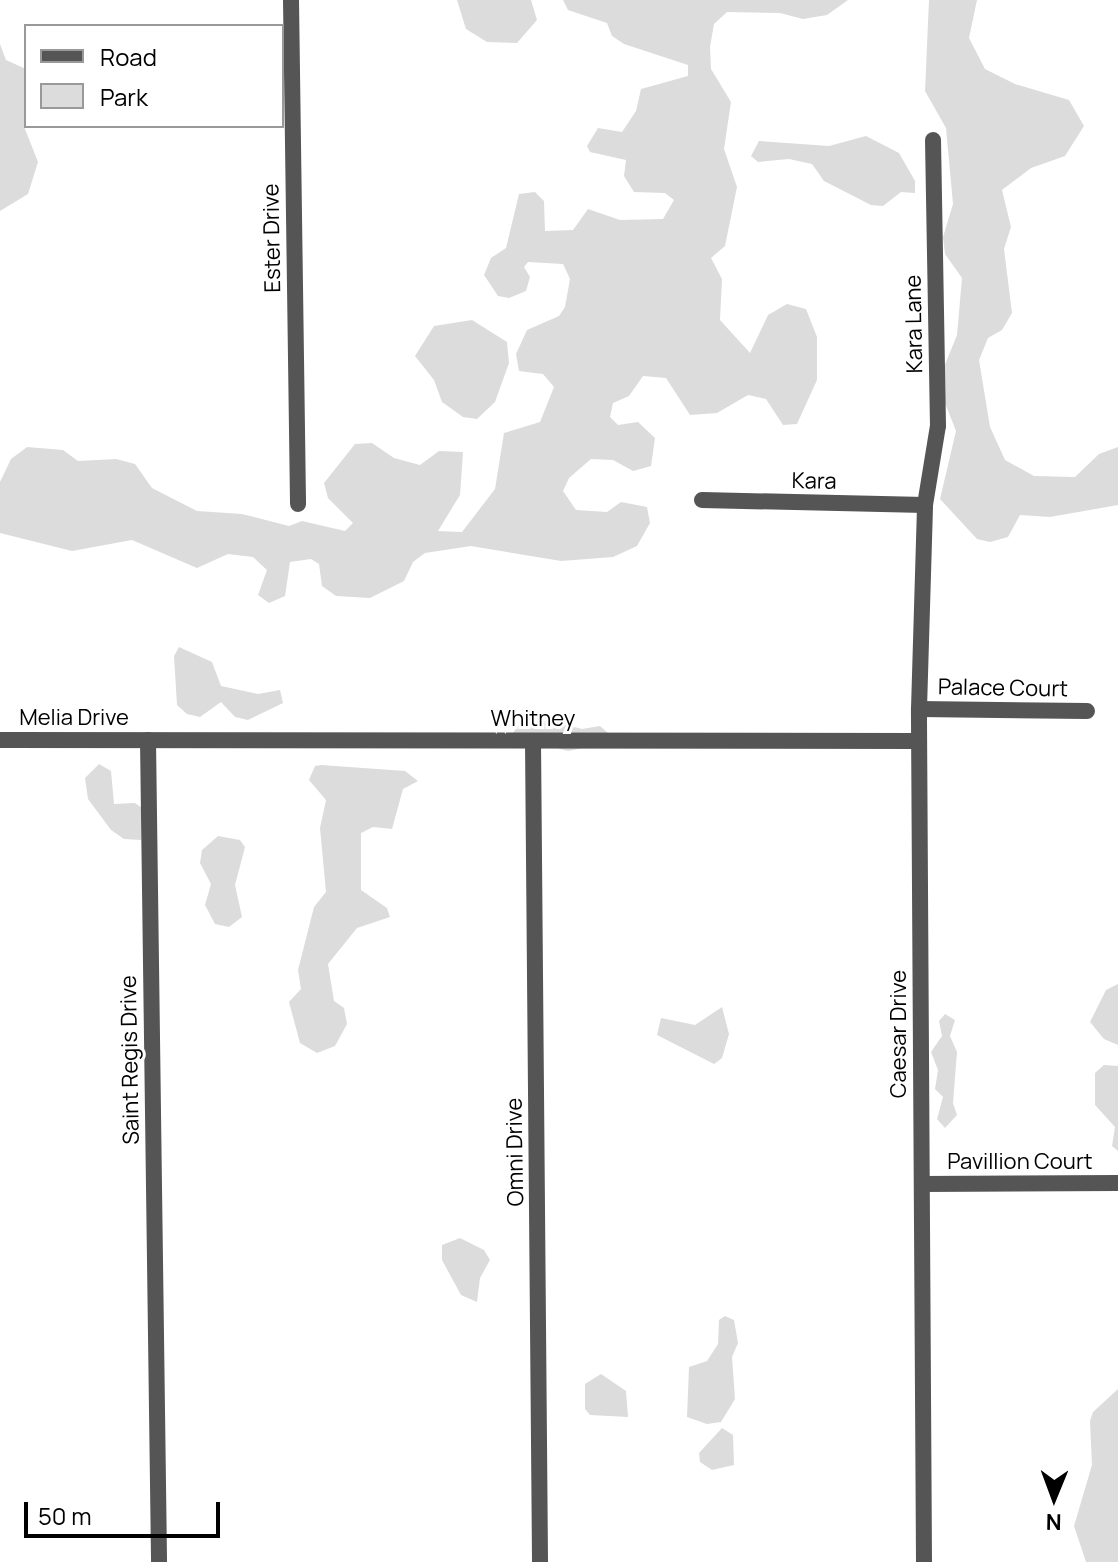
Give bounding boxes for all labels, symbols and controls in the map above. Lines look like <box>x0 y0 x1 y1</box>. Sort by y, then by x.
legend <box>24 24 284 128</box>
text: Road <box>100 40 157 73</box>
text: Park <box>100 80 148 113</box>
street label: Ester Drive <box>258 183 286 293</box>
street label: Kara Lane <box>900 274 928 374</box>
street label: Kara <box>791 467 837 495</box>
street label: Palace Court <box>938 674 1068 702</box>
street label: Melia Drive <box>19 705 129 731</box>
street label: Whitney <box>491 706 575 732</box>
street label: Caesar Drive <box>886 970 912 1098</box>
street label: Saint Regis Drive <box>115 975 145 1145</box>
street label: Omni Drive <box>501 1097 529 1207</box>
street label: Pavillion Court <box>947 1149 1093 1175</box>
north arrow <box>1014 1458 1094 1538</box>
scale bar <box>28 1486 224 1536</box>
text: 50 m <box>38 1499 92 1532</box>
text: N <box>1045 1507 1062 1537</box>

